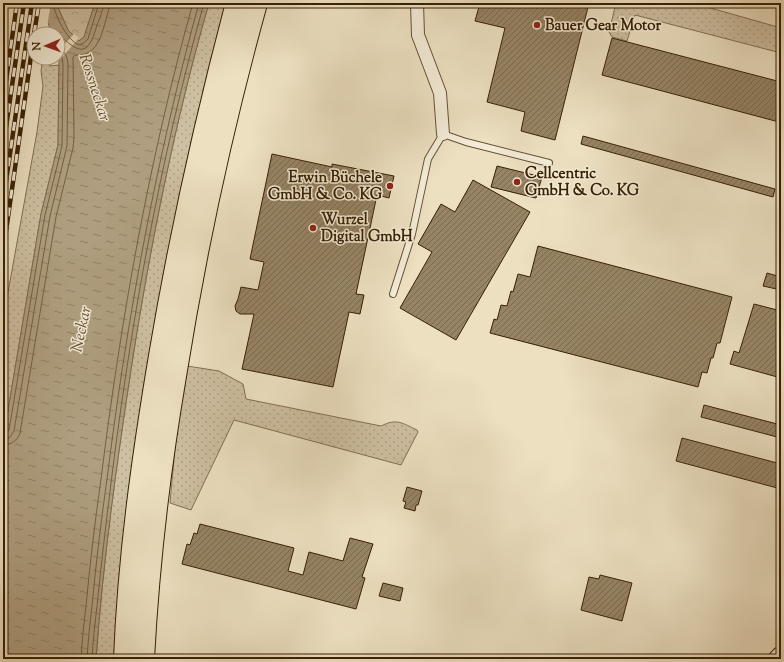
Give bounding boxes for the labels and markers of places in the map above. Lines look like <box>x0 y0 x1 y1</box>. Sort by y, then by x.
place label: Bauer Gear Motor <box>545 16 661 37</box>
marker: Bauer Gear Motor <box>532 20 542 30</box>
place label: Cellcentric GmbH & Co. KG <box>525 164 640 202</box>
place label: Erwin Büchele GmbH & Co. KG <box>268 168 383 206</box>
marker: Cellcentric GmbH & Co. KG <box>512 177 522 187</box>
marker: Erwin Büchele GmbH & Co. KG <box>385 181 395 191</box>
place label: Wurzel Digital GmbH <box>321 210 413 248</box>
marker: Wurzel Digital GmbH <box>308 223 318 233</box>

